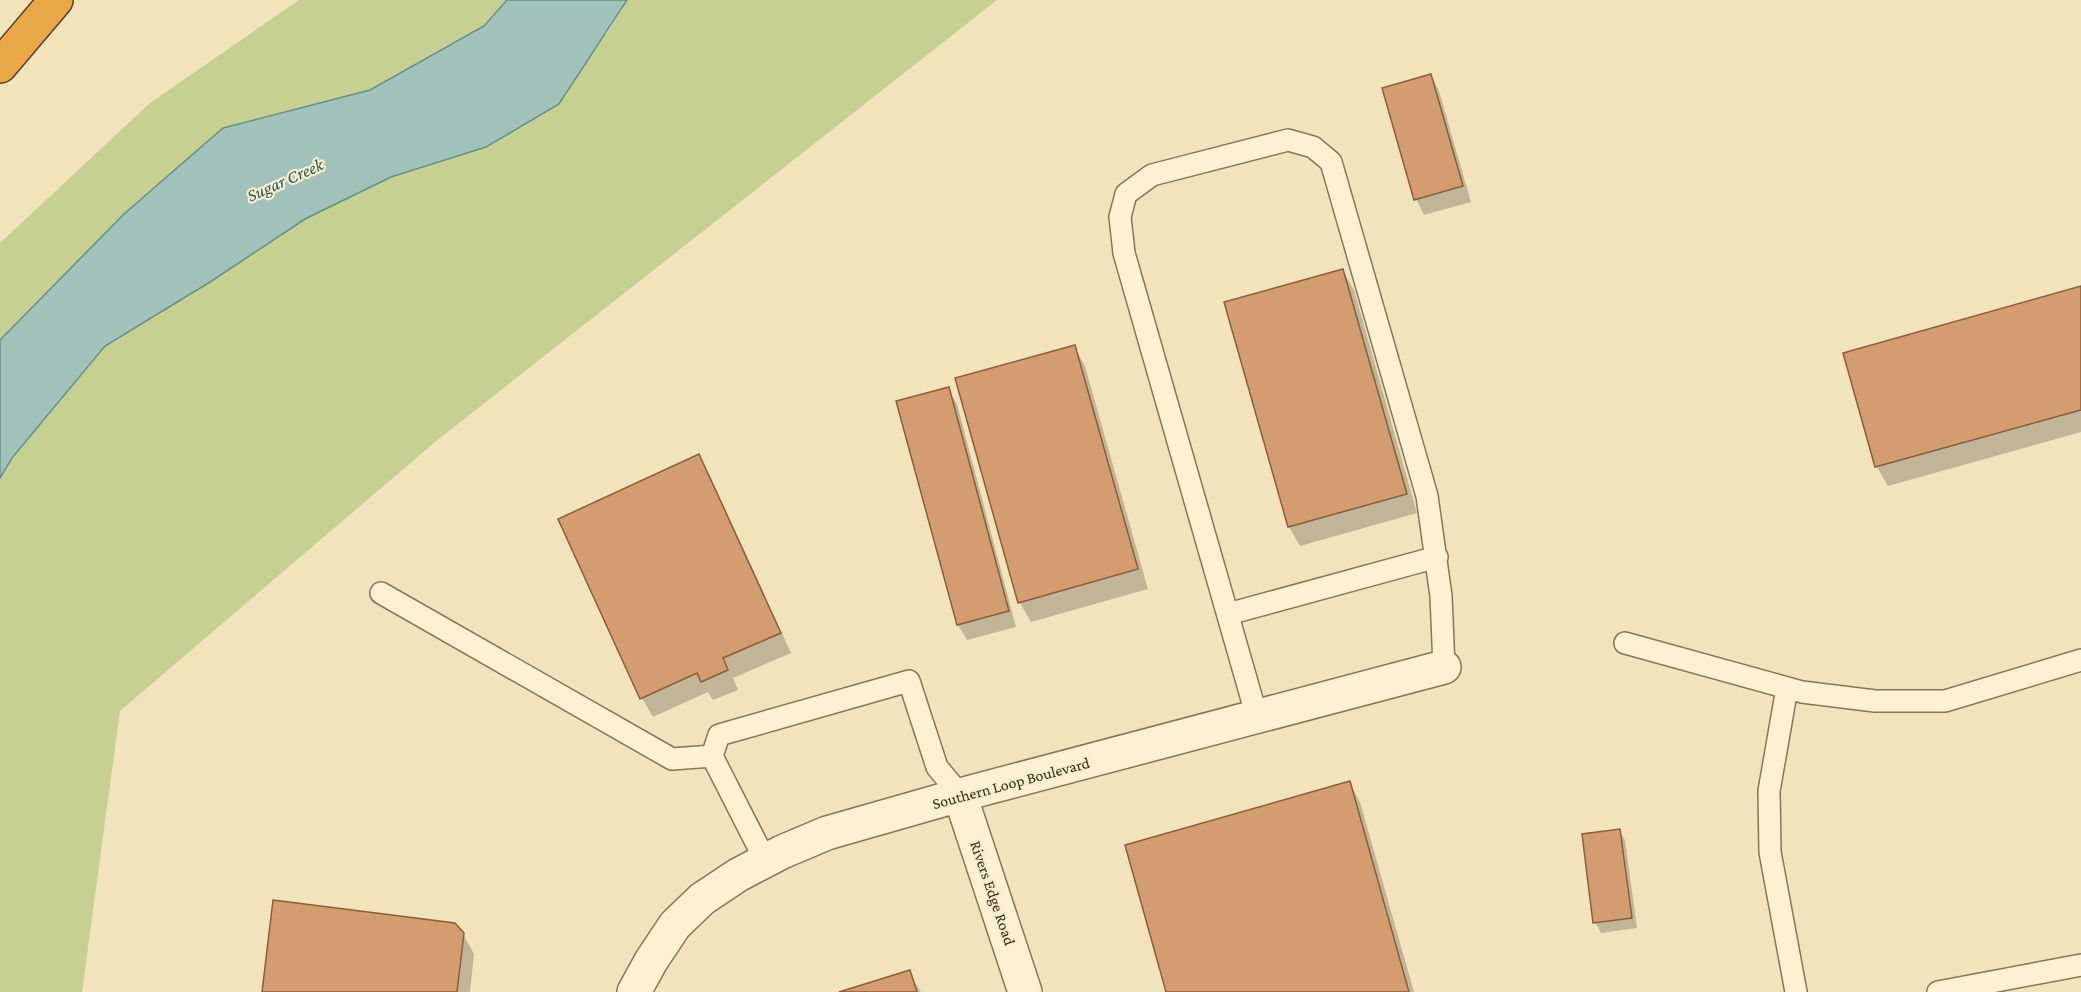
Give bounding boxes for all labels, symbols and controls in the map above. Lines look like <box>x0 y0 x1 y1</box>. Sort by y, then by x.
water label: Sugar Creek <box>244 154 327 206</box>
street label: Southern Loop Boulevard <box>930 754 1092 813</box>
street label: Rivers Edge Road <box>966 839 1019 948</box>

